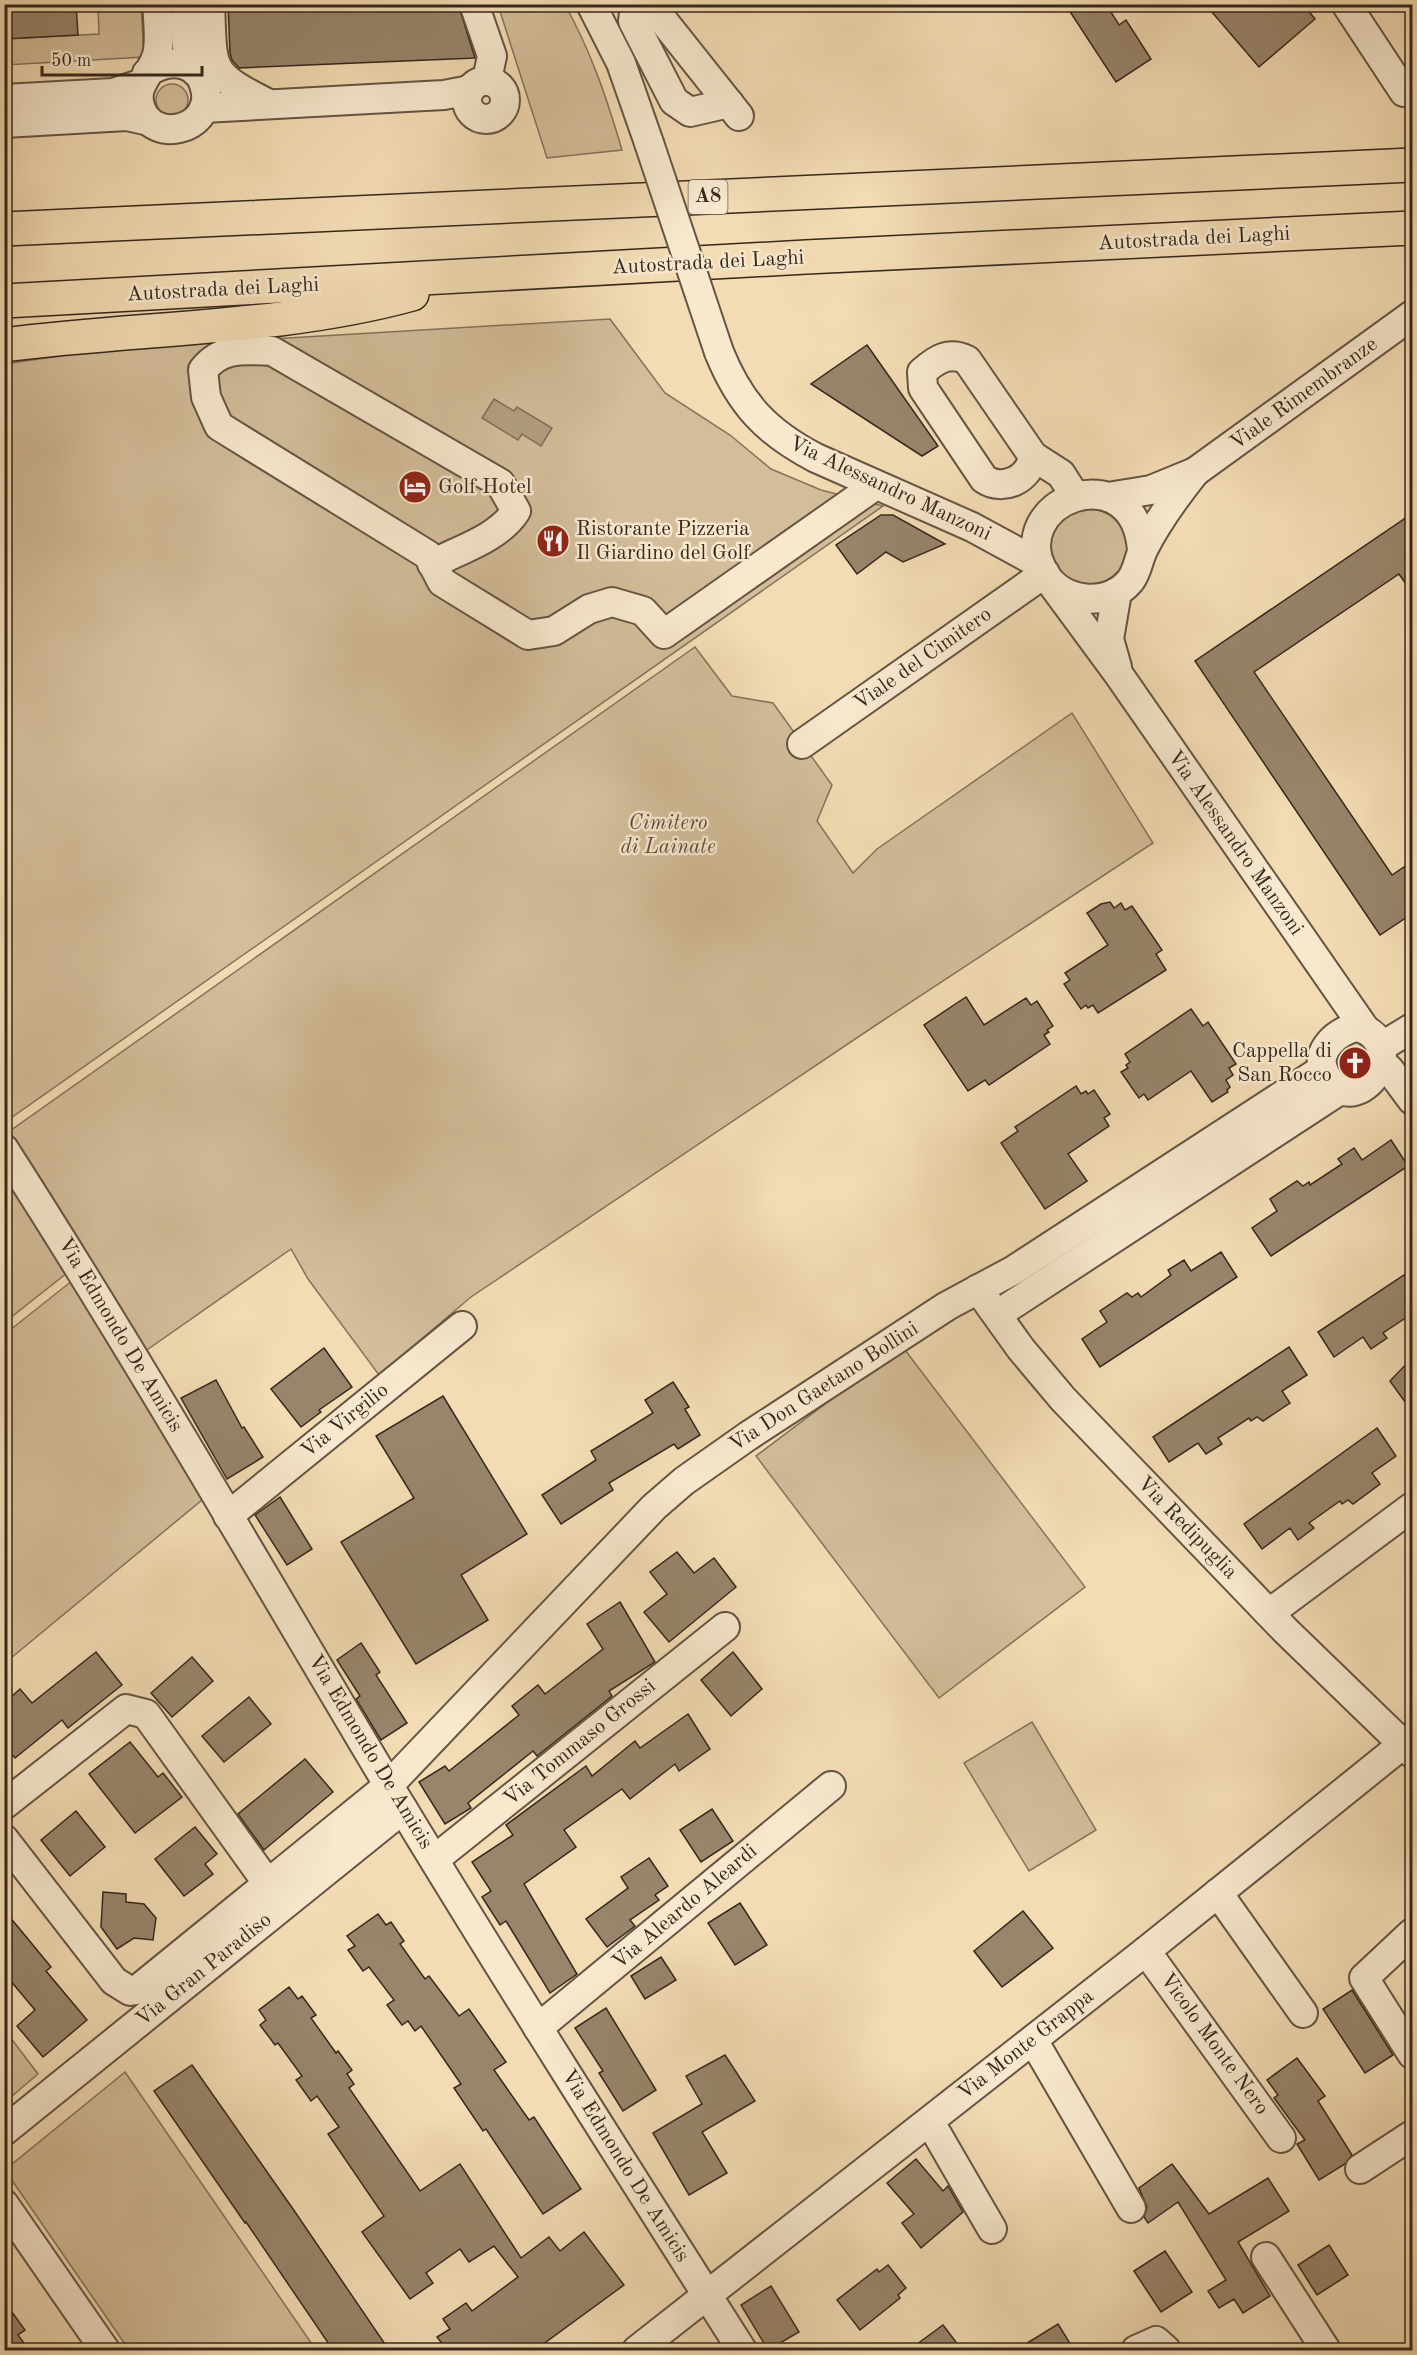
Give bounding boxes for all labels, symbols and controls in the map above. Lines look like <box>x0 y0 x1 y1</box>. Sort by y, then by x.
scale bar <box>42 39 202 77</box>
text: 50 m <box>51 52 91 70</box>
road number: A8 <box>688 180 728 214</box>
street label: Autostrada dei Laghi <box>1097 223 1291 255</box>
street label: Autostrada dei Laghi <box>611 247 805 279</box>
street label: Autostrada dei Laghi <box>126 274 320 306</box>
street label: Viale Rimembranze <box>1227 334 1381 454</box>
street label: Via Alessandro Manzoni <box>786 433 994 545</box>
hotel icon: Golf Hotel <box>397 469 433 505</box>
place label: Golf Hotel <box>438 477 532 498</box>
place label: Ristorante Pizzeria Il Giardino del Golf <box>576 519 751 564</box>
restaurant icon: Ristorante Pizzeria Il Giardino del Golf <box>535 523 571 559</box>
street label: Viale del Cimitero <box>850 604 996 714</box>
street label: Via Alessandro Manzoni <box>1163 747 1307 939</box>
park label: Cimitero di Lainate <box>620 813 716 858</box>
place label: Cappella di San Rocco <box>1232 1041 1332 1086</box>
church icon: Cappella di San Rocco <box>1337 1045 1373 1081</box>
street label: Via Edmondo De Amicis <box>54 1234 186 1436</box>
street label: Via Don Gaetano Bollini <box>726 1318 922 1456</box>
street label: Via Virgilio <box>297 1380 393 1462</box>
street label: Via Redipuglia <box>1133 1473 1241 1583</box>
street label: Via Edmondo De Amicis <box>304 1651 436 1853</box>
street label: Via Tommaso Grossi <box>500 1676 660 1810</box>
street label: Via Aleardo Aleardi <box>609 1841 761 1973</box>
street label: Via Gran Paradiso <box>132 1909 276 2031</box>
street label: Vicolo Monte Nero <box>1156 1969 1272 2119</box>
street label: Via Monte Grappa <box>954 1986 1098 2104</box>
street label: Via Edmondo De Amicis <box>557 2066 693 2266</box>

